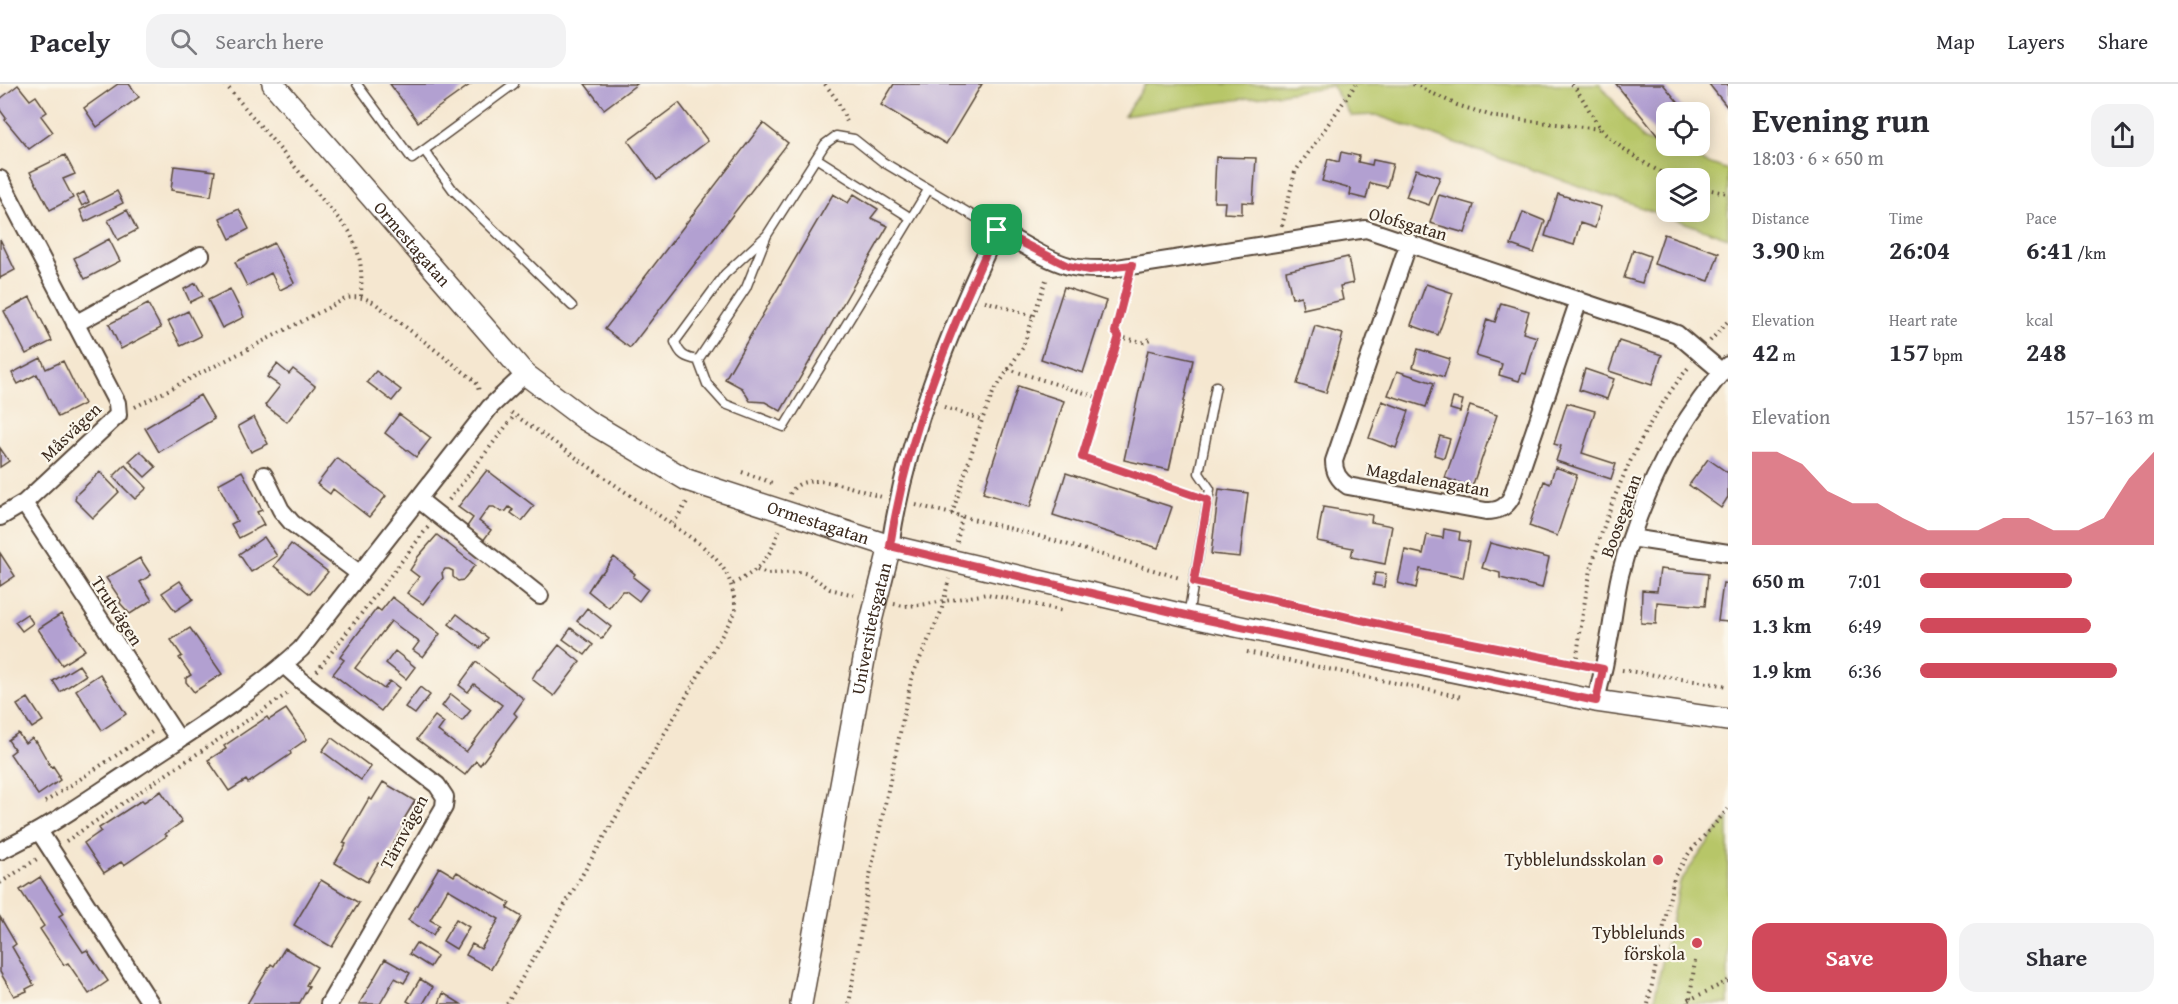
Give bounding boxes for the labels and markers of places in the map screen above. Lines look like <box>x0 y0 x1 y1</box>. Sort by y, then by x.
pin <box>971 204 1022 255</box>
place label: Tybblelundsskolan <box>1504 846 1646 873</box>
marker: Tybblelundsskolan <box>1651 853 1665 867</box>
place label: Tybblelunds förskola <box>1592 919 1685 967</box>
marker: Tybblelunds förskola <box>1690 936 1704 950</box>

